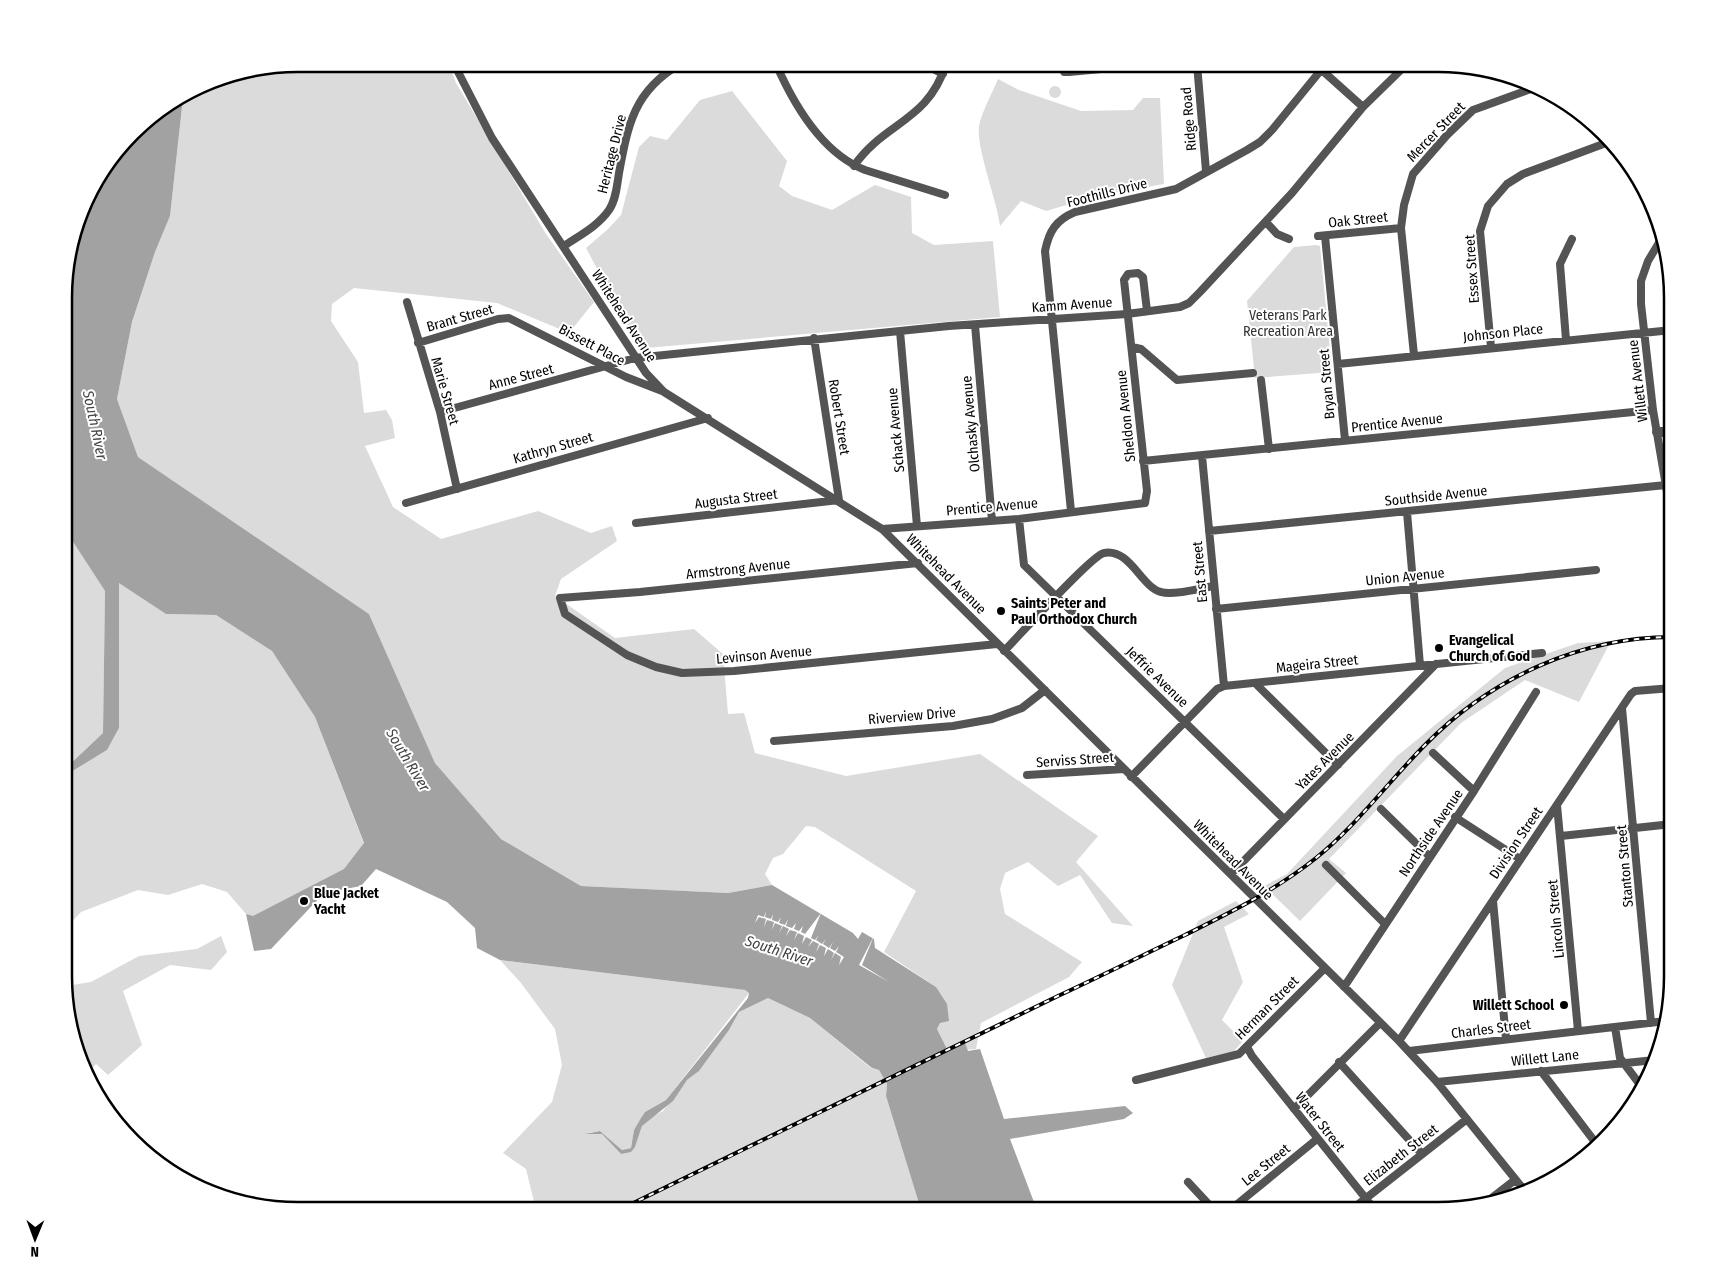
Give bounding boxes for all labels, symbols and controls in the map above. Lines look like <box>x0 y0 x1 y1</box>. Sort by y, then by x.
street label: Ridge Road <box>1178 86 1200 152</box>
street label: Mercer Street <box>1403 98 1469 165</box>
street label: Heritage Drive <box>594 112 630 195</box>
street label: Foothills Drive <box>1065 175 1149 211</box>
street label: Oak Street <box>1327 208 1389 232</box>
street label: Essex Street <box>1461 234 1483 304</box>
street label: Whitehead Avenue <box>588 267 660 365</box>
street label: Kamm Avenue <box>1031 294 1113 316</box>
street label: Brant Street <box>425 300 496 336</box>
park label: Veterans Park Recreation Area <box>1243 307 1333 340</box>
street label: Bissett Place <box>556 320 628 370</box>
street label: Johnson Place <box>1462 320 1544 346</box>
street label: Willett Avenue <box>1625 339 1651 423</box>
street label: Bryan Street <box>1315 348 1339 420</box>
street label: Marie Street <box>427 355 463 427</box>
street label: Anne Street <box>487 360 556 394</box>
street label: Sheldon Avenue <box>1113 369 1139 463</box>
street label: Olchasky Avenue <box>958 375 984 473</box>
street label: Robert Street <box>825 378 853 456</box>
street label: Schack Avenue <box>884 387 908 473</box>
water label: South River <box>79 388 111 462</box>
street label: Prentice Avenue <box>1350 410 1444 436</box>
street label: Kathryn Street <box>511 428 595 468</box>
street label: Southside Avenue <box>1384 482 1488 510</box>
street label: Augusta Street <box>694 485 779 513</box>
street label: Prentice Avenue <box>945 495 1039 519</box>
street label: Whitehead Avenue <box>902 530 990 618</box>
street label: East Street <box>1189 540 1211 603</box>
street label: Armstrong Avenue <box>685 555 791 583</box>
street label: Union Avenue <box>1365 564 1445 590</box>
place label: Saints Peter and Paul Orthodox Church <box>1011 595 1137 628</box>
marker: Saints Peter and Paul Orthodox Church <box>995 605 1007 617</box>
place label: Evangelical Church of God <box>1449 632 1530 665</box>
street label: Levinson Avenue <box>715 642 813 668</box>
marker: Evangelical Church of God <box>1433 642 1445 654</box>
street label: Jeffrie Avenue <box>1122 643 1192 711</box>
street label: Mageira Street <box>1275 651 1359 677</box>
street label: Riverview Drive <box>867 704 957 728</box>
water label: South River <box>382 725 434 795</box>
street label: Yates Avenue <box>1292 728 1358 794</box>
street label: Serviss Street <box>1035 749 1115 771</box>
street label: Northside Avenue <box>1395 786 1467 880</box>
street label: Division Street <box>1486 803 1547 882</box>
street label: Whitehead Avenue <box>1189 816 1277 904</box>
street label: Stanton Street <box>1613 824 1637 908</box>
street label: Lincoln Street <box>1544 879 1568 959</box>
place label: Blue Jacket Yacht <box>313 885 380 918</box>
marker: Blue Jacket Yacht <box>298 895 310 907</box>
water label: South River <box>742 931 816 971</box>
street label: Herman Street <box>1232 972 1303 1043</box>
place label: Willett School <box>1473 997 1554 1014</box>
marker: Willett School <box>1558 999 1570 1011</box>
street label: Charles Street <box>1450 1016 1532 1042</box>
street label: Willett Lane <box>1510 1046 1580 1070</box>
street label: Water Street <box>1292 1089 1349 1155</box>
street label: Elizabeth Street <box>1360 1120 1442 1189</box>
street label: Lee Street <box>1238 1140 1294 1190</box>
north arrow <box>10 1214 60 1264</box>
text: N <box>30 1243 39 1260</box>

